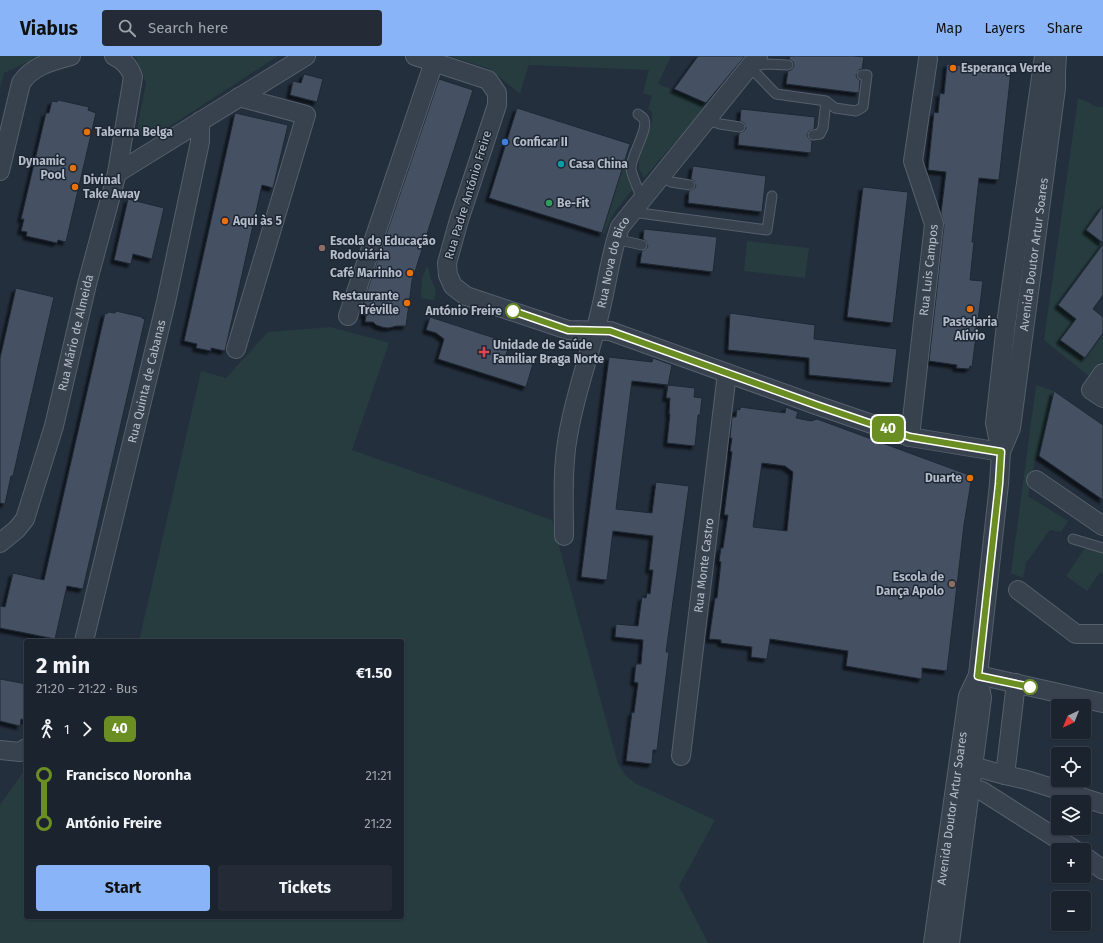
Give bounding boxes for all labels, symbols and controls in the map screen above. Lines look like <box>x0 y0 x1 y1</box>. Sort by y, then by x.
search box <box>102 10 382 46</box>
text: Viabus <box>20 17 78 40</box>
icon: search <box>116 17 138 39</box>
text: Search here <box>148 19 228 37</box>
text: Map <box>936 20 962 37</box>
text: Layers <box>984 20 1025 37</box>
text: Share <box>1047 20 1083 37</box>
place label: Esperança Verde <box>961 61 1052 76</box>
marker: Esperança Verde <box>948 63 958 73</box>
place label: Taberna Belga <box>95 125 173 139</box>
marker: Taberna Belga <box>82 127 92 137</box>
street label: Rua Padre António Freire <box>442 129 494 261</box>
place label: Conficar II <box>513 135 568 149</box>
marker: Conficar II <box>500 137 510 147</box>
place label: Dynamic Pool <box>18 154 65 182</box>
place label: Casa China <box>569 157 628 171</box>
marker: Casa China <box>556 159 566 169</box>
marker: Dynamic Pool <box>68 163 78 173</box>
place label: Divinal Take Away <box>83 173 141 201</box>
street label: Avenida Doutor Artur Soares <box>1017 177 1051 332</box>
marker: Divinal Take Away <box>70 182 80 192</box>
place label: Be-Fit <box>557 196 590 210</box>
marker: Be-Fit <box>544 198 554 208</box>
street label: Rua Nova do Bico <box>594 213 633 310</box>
place label: Aqui às 5 <box>232 214 282 228</box>
marker: Aqui às 5 <box>220 216 230 226</box>
street label: Rua Luis Campos <box>917 223 941 317</box>
place label: Escola de Educação Rodoviária <box>330 234 436 262</box>
marker: Escola de Educação Rodoviária <box>317 243 327 253</box>
place label: Café Marinho <box>330 266 402 280</box>
marker: Café Marinho <box>405 268 415 278</box>
street label: Rua Mário de Almeida <box>55 273 96 392</box>
place label: Restaurante Tréville <box>332 289 399 317</box>
marker: Restaurante Tréville <box>402 298 412 308</box>
marker: António Freire <box>505 303 521 319</box>
place label: António Freire <box>424 304 502 318</box>
marker: Pastelaria Alívio <box>965 304 975 314</box>
place label: Pastelaria Alívio <box>943 315 998 343</box>
street label: Rua Quinta de Cabanas <box>125 318 169 445</box>
place label: Unidade de Saúde Familiar Braga Norte <box>493 338 605 366</box>
marker: Unidade de Saúde Familiar Braga Norte <box>478 346 490 358</box>
line badge: 40 <box>870 416 906 442</box>
text: 40 <box>880 420 896 437</box>
place label: Duarte <box>925 471 962 485</box>
marker: Duarte <box>965 473 975 483</box>
street label: Rua Monte Castro <box>691 517 717 614</box>
place label: Escola de Dança Apolo <box>876 570 944 599</box>
marker: Escola de Dança Apolo <box>947 579 957 589</box>
text: 2 min <box>36 652 90 679</box>
text: €1.50 <box>356 664 392 682</box>
unlabelled marker <box>1022 679 1038 695</box>
text: 21:20 – 21:22 · Bus <box>36 681 137 696</box>
north arrow <box>1051 699 1091 739</box>
map controls <box>1051 699 1091 931</box>
icon: walk <box>36 718 58 740</box>
icon: forward <box>76 718 98 740</box>
text: 40 <box>112 720 128 737</box>
text: 1 <box>64 722 70 737</box>
street label: Avenida Doutor Artur Soares <box>934 731 970 886</box>
button: locate <box>1051 747 1091 787</box>
text: Francisco Noronha <box>66 766 192 784</box>
text: 21:21 <box>365 768 392 783</box>
button: layers <box>1051 795 1091 835</box>
text: António Freire <box>66 814 162 832</box>
text: 21:22 <box>364 816 392 831</box>
button: + <box>1051 843 1091 883</box>
button: Start <box>36 865 210 911</box>
button: Tickets <box>218 865 392 911</box>
button: − <box>1051 891 1091 931</box>

